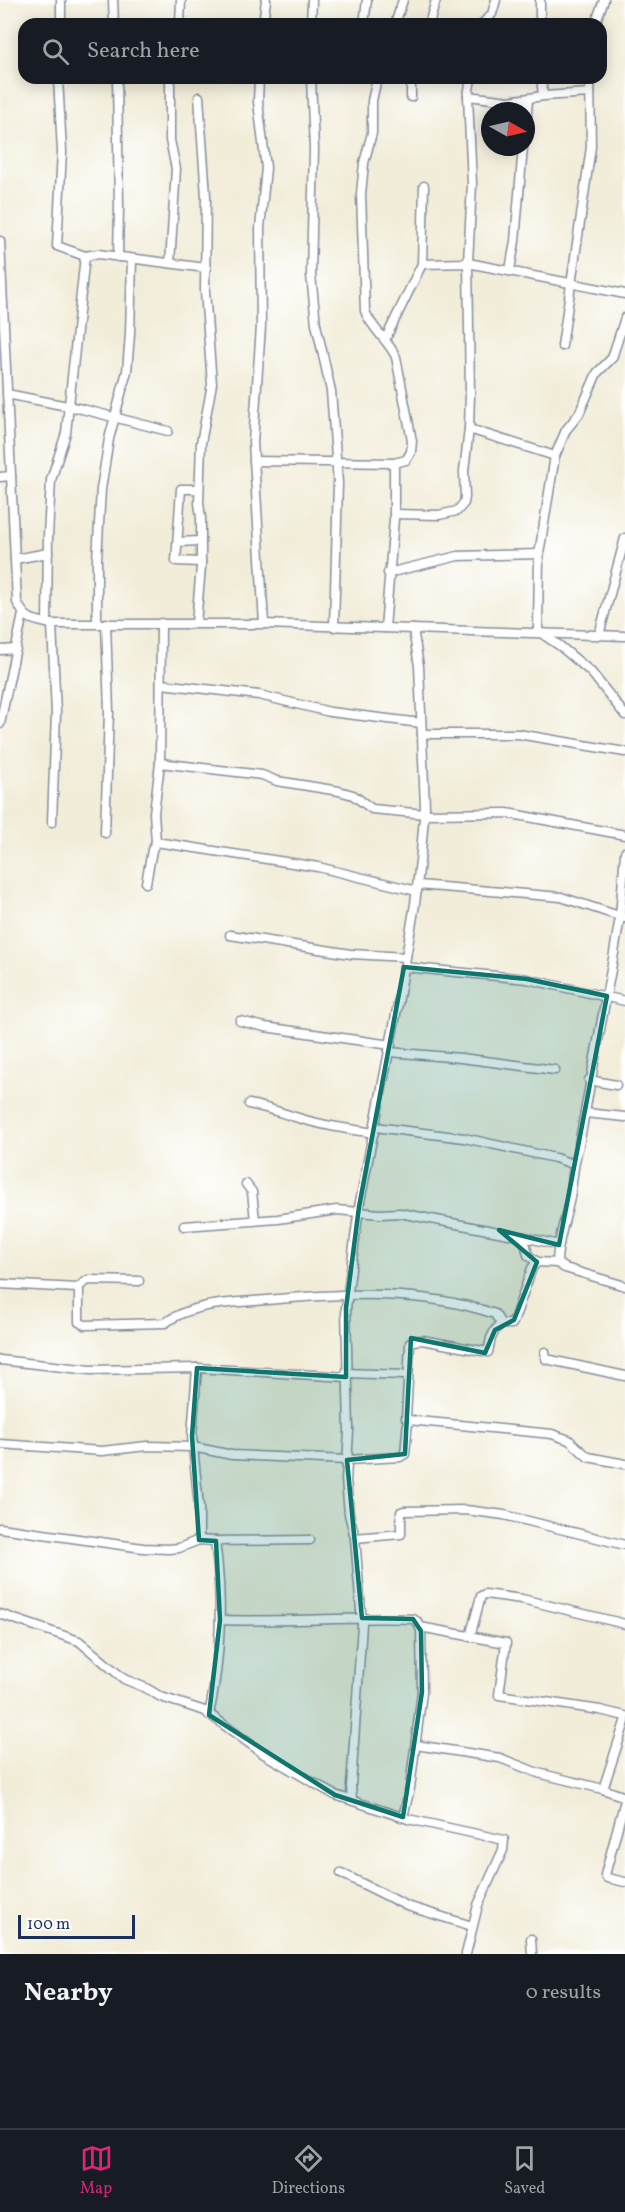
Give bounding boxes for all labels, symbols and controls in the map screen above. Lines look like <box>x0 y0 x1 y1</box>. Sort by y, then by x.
search box <box>18 18 607 84</box>
icon: search <box>39 35 72 68</box>
text: Search here <box>87 36 200 67</box>
north arrow <box>481 102 535 156</box>
scale bar <box>18 1912 135 1940</box>
text: 100 m <box>27 1914 70 1936</box>
text: Nearby <box>24 1975 113 2011</box>
text: 0 results <box>526 1979 601 2007</box>
tab: Map <box>80 2142 113 2200</box>
tab: Directions <box>272 2142 345 2200</box>
tab: Saved <box>504 2142 545 2200</box>

